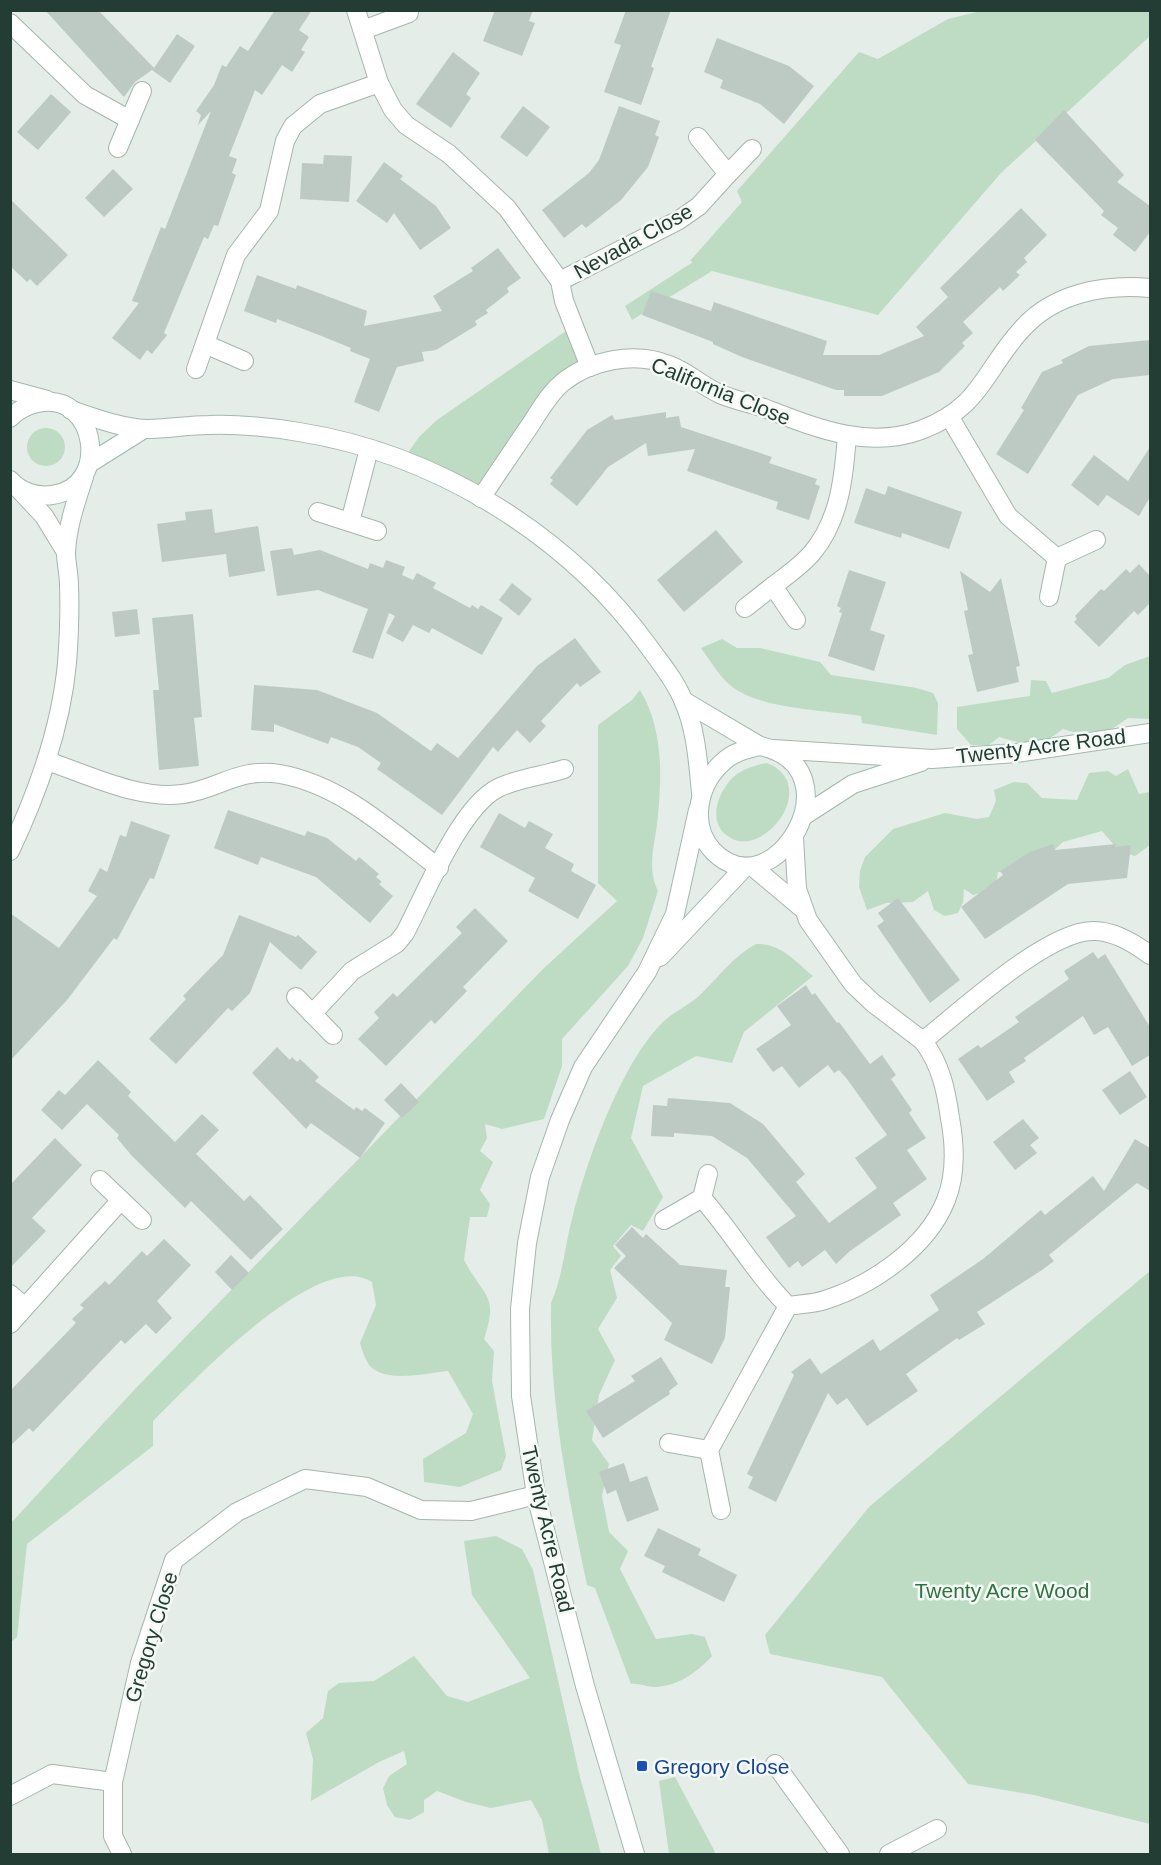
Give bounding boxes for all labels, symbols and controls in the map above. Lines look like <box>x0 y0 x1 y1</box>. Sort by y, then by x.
street label: Nevada Close <box>570 199 696 283</box>
street label: California Close <box>648 353 794 429</box>
street label: Twenty Acre Road <box>955 724 1127 768</box>
street label: Twenty Acre Road <box>518 1443 578 1615</box>
street label: Gregory Close <box>120 1569 182 1705</box>
park label: Twenty Acre Wood <box>915 1579 1089 1602</box>
place label: Gregory Close <box>654 1755 789 1778</box>
marker: Gregory Close <box>635 1759 649 1773</box>

